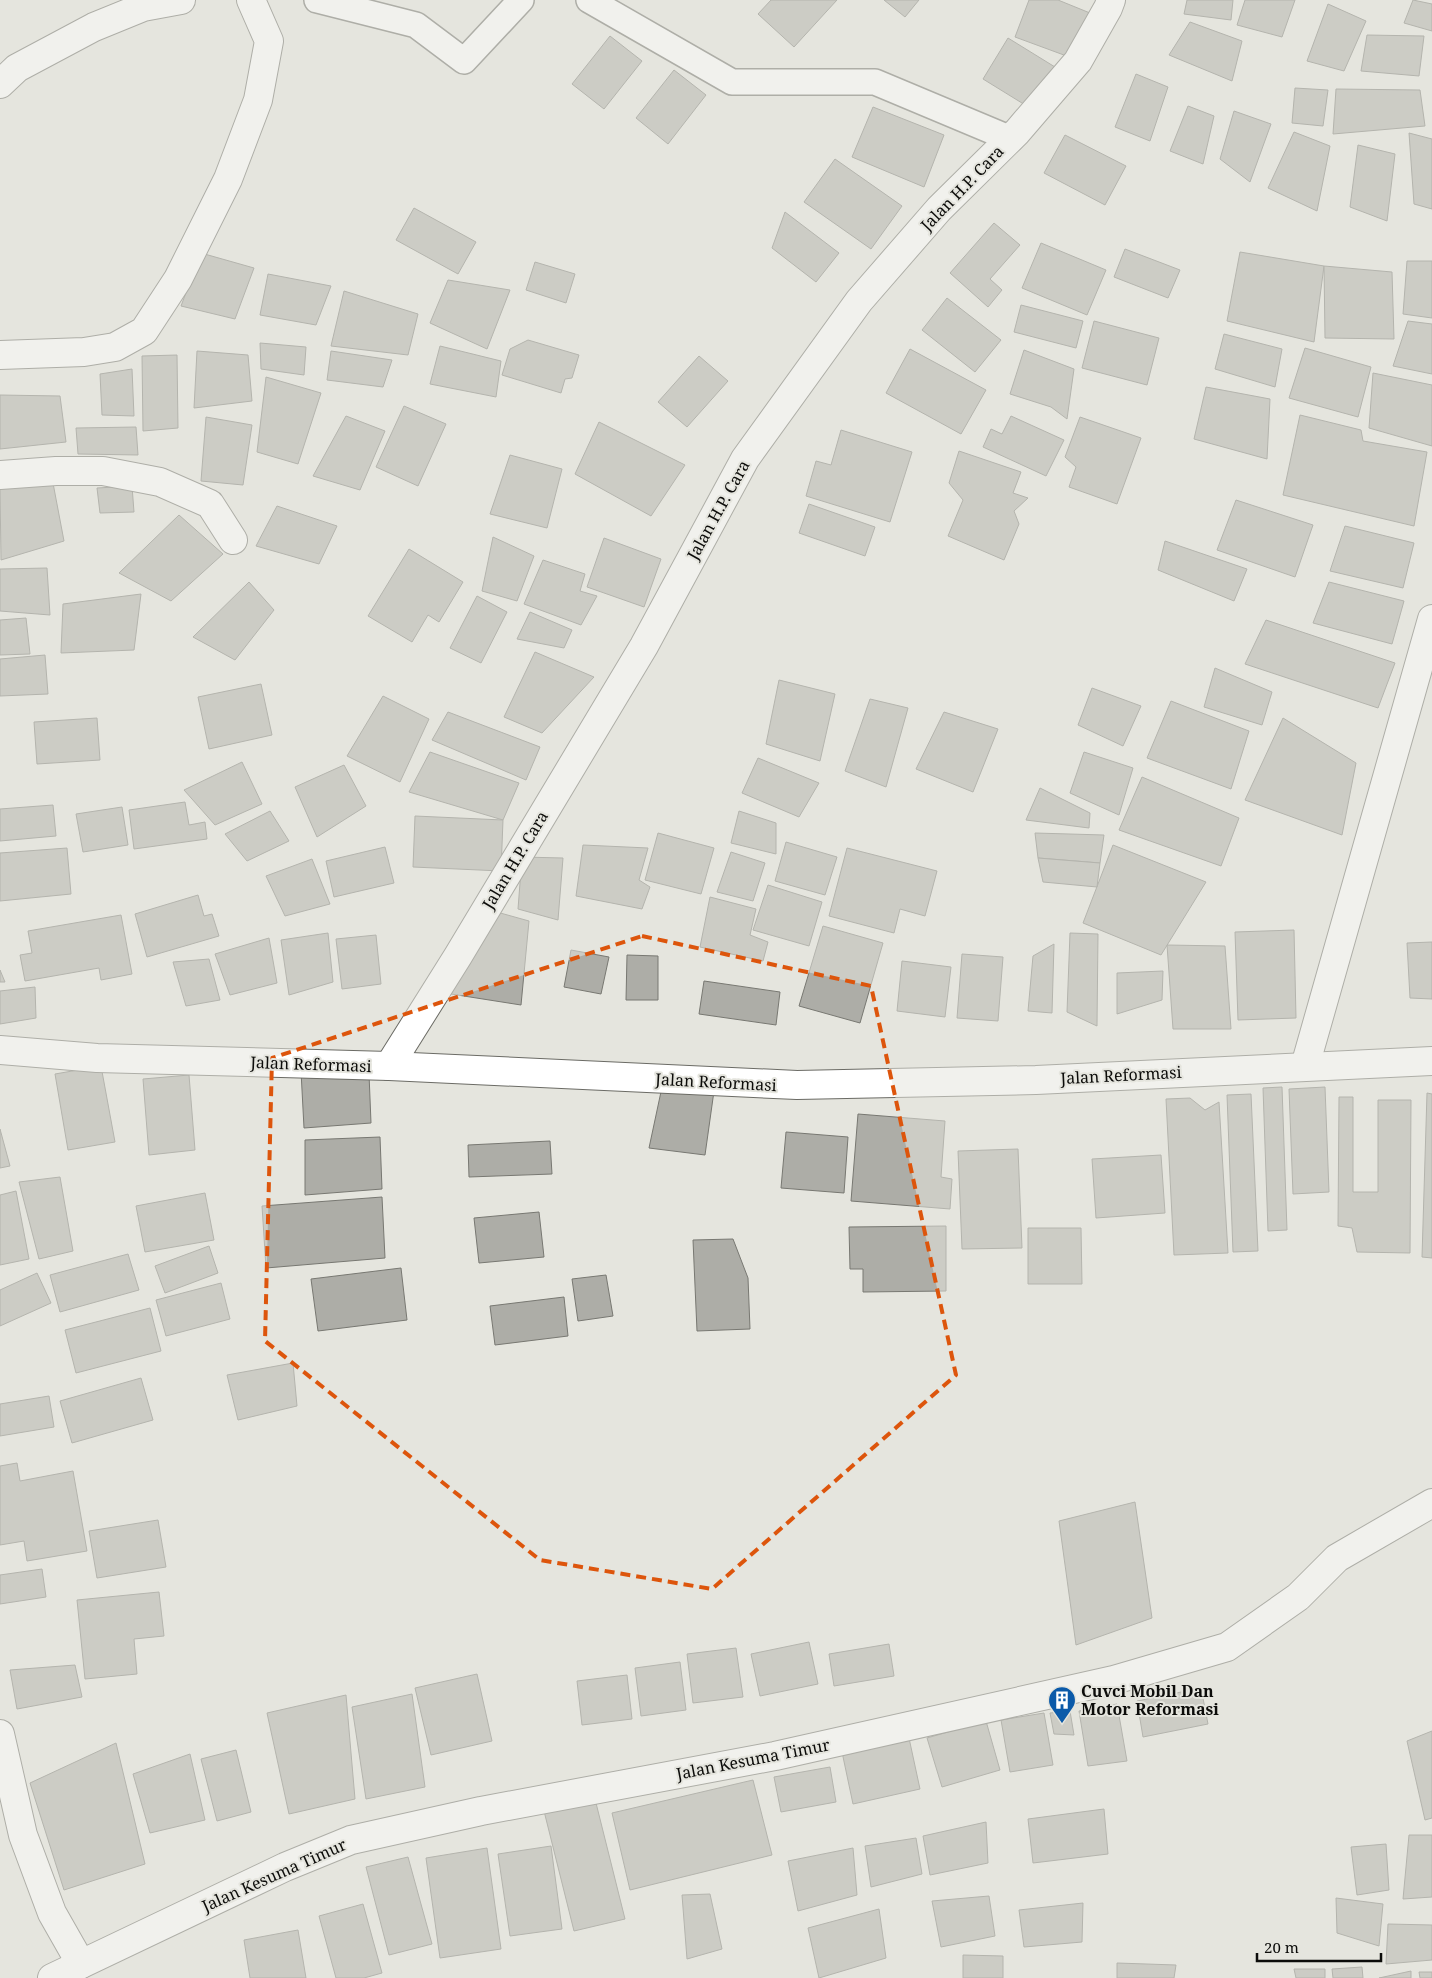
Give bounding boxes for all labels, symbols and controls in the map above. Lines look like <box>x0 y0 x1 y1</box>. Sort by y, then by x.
street label: Jalan H.P. Cara <box>915 140 1008 236</box>
street label: Jalan H.P. Cara <box>681 456 754 565</box>
street label: Jalan H.P. Cara <box>477 807 553 914</box>
street label: Jalan Reformasi <box>249 1051 372 1077</box>
street label: Jalan Reformasi <box>1059 1061 1182 1089</box>
street label: Jalan Reformasi <box>654 1068 777 1096</box>
place label: Cuvci Mobil Dan Motor Reformasi <box>1081 1680 1219 1720</box>
building icon: Cuvci Mobil Dan Motor Reformasi <box>1047 1685 1077 1724</box>
street label: Jalan Kesuma Timur <box>673 1733 832 1785</box>
street label: Jalan Kesuma Timur <box>197 1833 350 1917</box>
scale bar <box>1257 1930 1381 1962</box>
text: 20 m <box>1264 1937 1299 1957</box>

